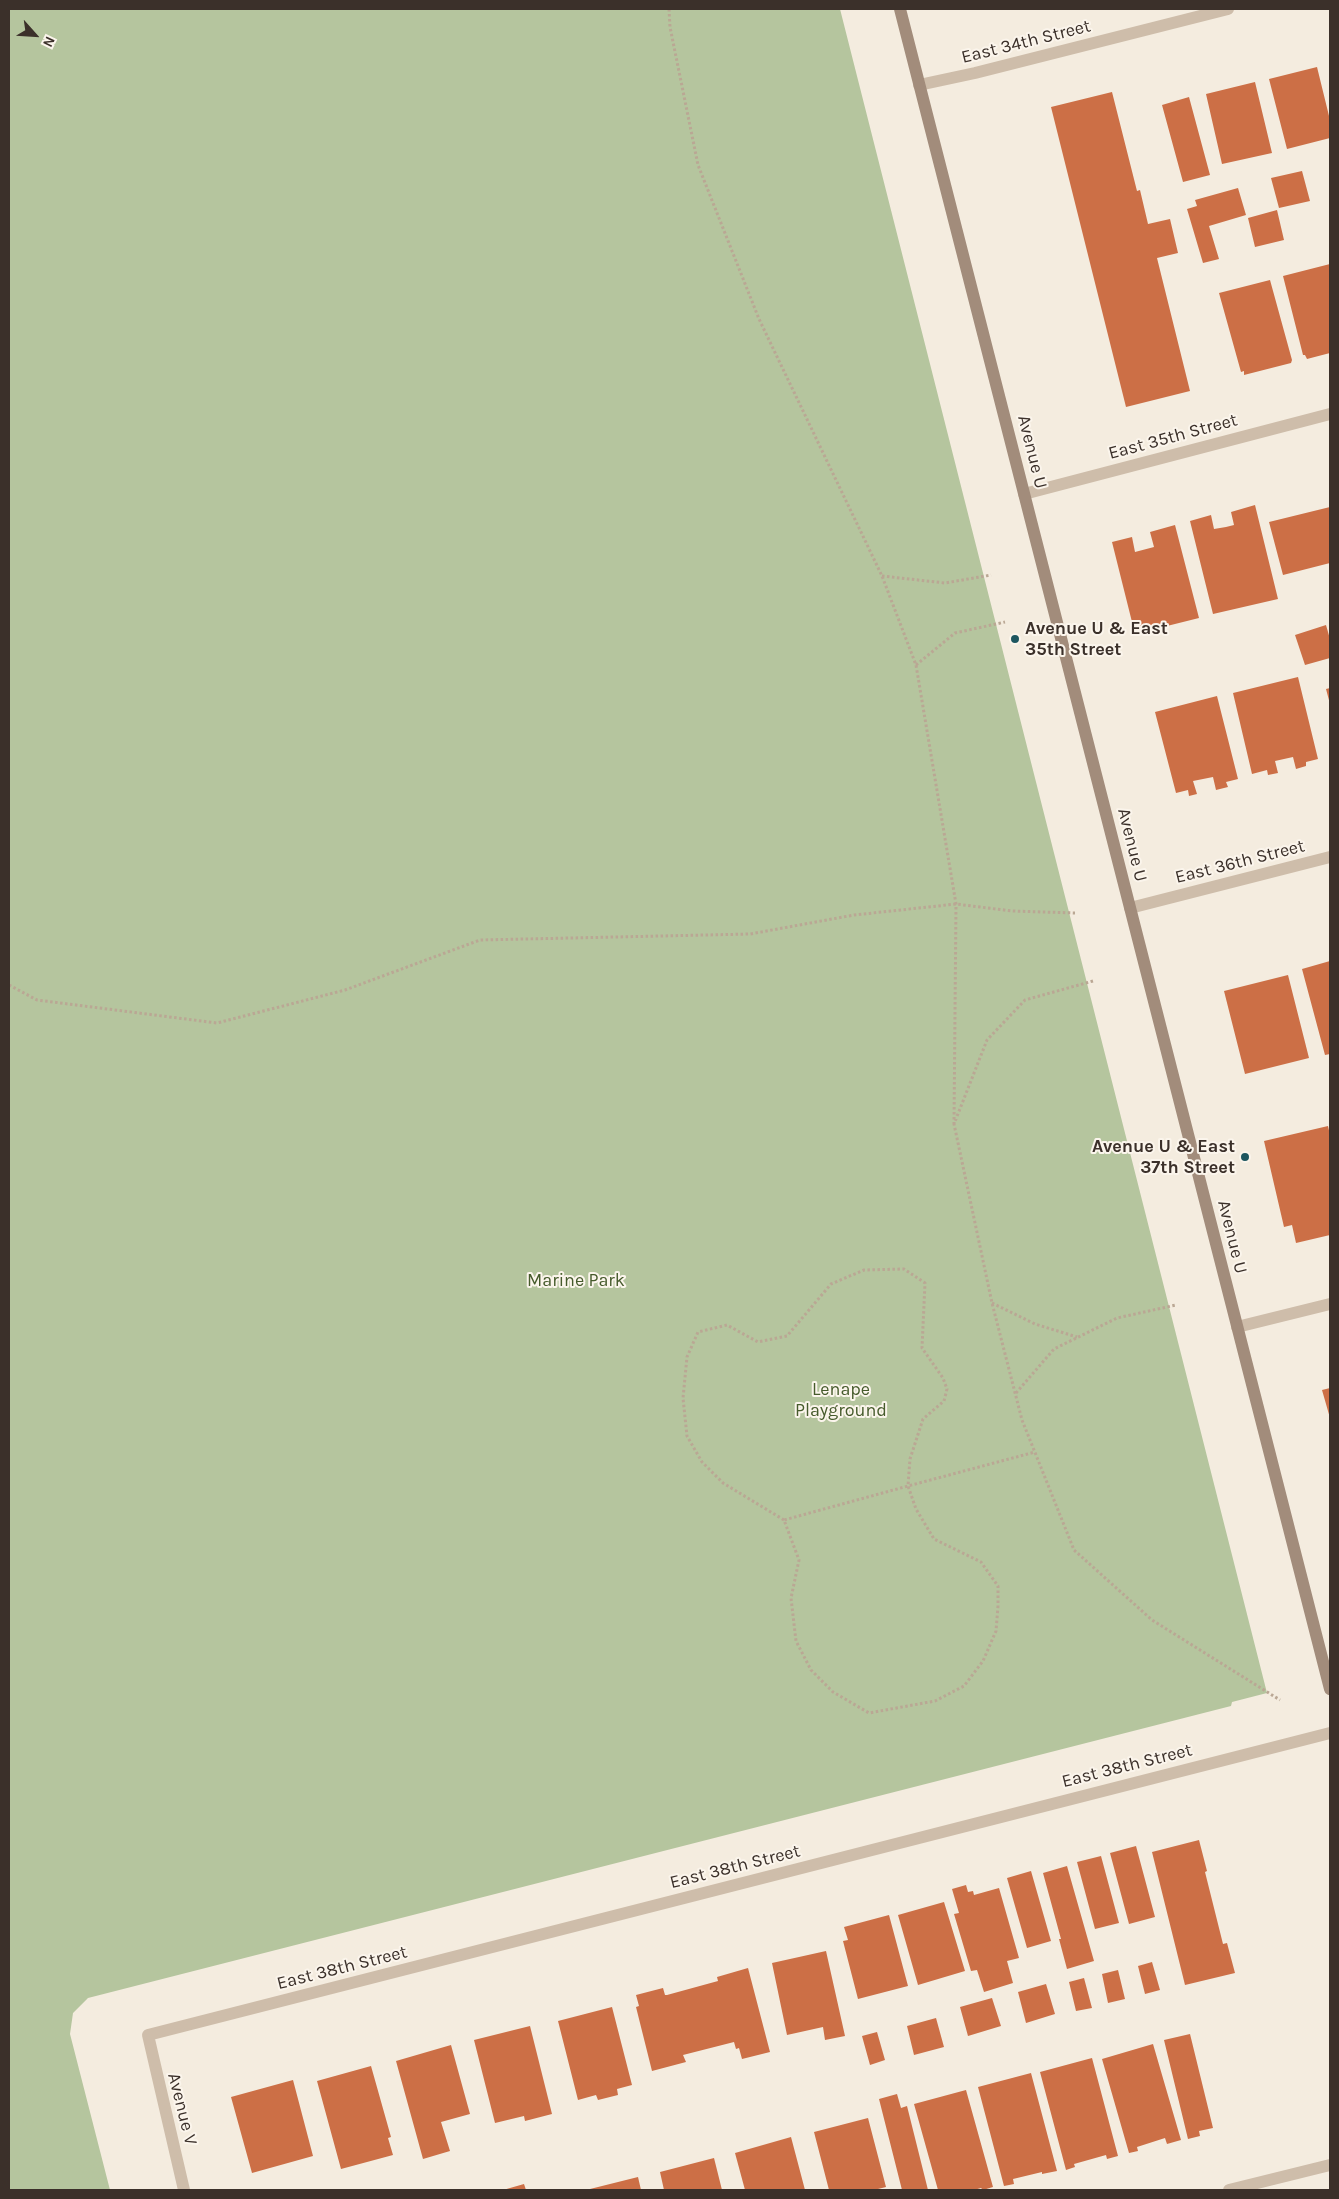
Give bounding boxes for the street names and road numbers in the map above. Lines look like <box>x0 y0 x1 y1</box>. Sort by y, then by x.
street label: East 34th Street <box>959 15 1093 69</box>
street label: East 35th Street <box>1106 409 1240 465</box>
street label: Avenue U <box>1012 413 1052 491</box>
street label: Avenue U <box>1112 806 1152 884</box>
street label: East 36th Street <box>1173 835 1307 889</box>
street label: Avenue U <box>1212 1198 1252 1276</box>
street label: East 38th Street <box>1060 1739 1194 1793</box>
street label: East 38th Street <box>668 1840 802 1894</box>
street label: East 38th Street <box>275 1941 409 1995</box>
street label: Avenue V <box>163 2071 201 2147</box>

